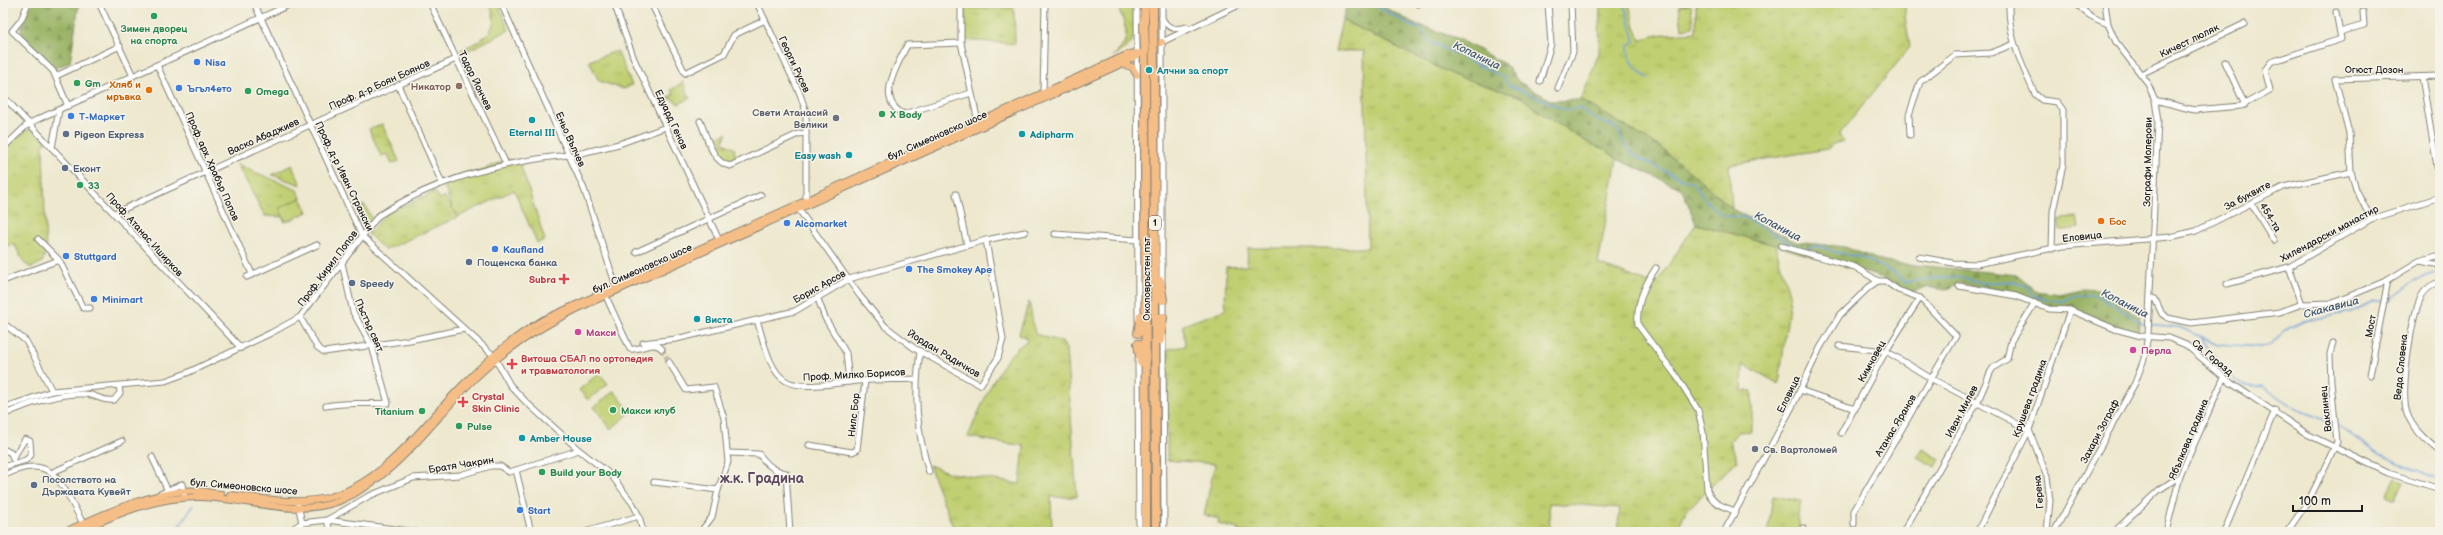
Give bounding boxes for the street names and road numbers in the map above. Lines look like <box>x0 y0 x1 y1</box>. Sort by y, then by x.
street label: Кичест люляк <box>2158 21 2222 60</box>
street label: Георги Русев <box>776 34 813 95</box>
street label: Тодор Йончев <box>456 49 495 113</box>
street label: Проф. д-р Боян Боянов <box>327 57 432 113</box>
street label: Огюст Дозон <box>2345 64 2403 76</box>
street label: Едуард Генов <box>652 88 690 152</box>
street label: бул. Симеоновско шосе <box>886 108 989 163</box>
street label: Проф. арх. Храбър Попов <box>183 110 242 223</box>
street label: Еньо Вълчев <box>553 110 588 169</box>
street label: Васко Абаджиев <box>226 115 302 158</box>
street label: Зографи Молерови <box>2141 117 2155 207</box>
street label: Проф. д-р Иван Странски <box>312 120 376 233</box>
street label: За буквите <box>2222 178 2273 213</box>
street label: Проф. Атанас Иширков <box>103 190 186 280</box>
street label: 454-та <box>2257 201 2284 234</box>
street label: Хилендарски манастир <box>2278 203 2381 265</box>
road number: 1 <box>1149 216 1161 230</box>
street label: Проф. Кирил Попов <box>295 228 361 309</box>
street label: Еловица <box>2062 229 2103 245</box>
street label: Околовръстен път <box>1141 237 1153 321</box>
street label: бул. Симеоновско шосе <box>591 241 694 296</box>
street label: Борис Арсов <box>791 267 848 306</box>
street label: Пъстър свят <box>352 297 386 354</box>
street label: Мост <box>2363 313 2379 339</box>
street label: Йордан Радичков <box>905 327 983 381</box>
street label: Веда Словена <box>2392 333 2410 401</box>
street label: Св. Горазд <box>2189 337 2235 378</box>
street label: Кимчовец <box>1856 338 1888 384</box>
street label: Крушева градина <box>2010 357 2050 439</box>
street label: Проф. Милко Борисов <box>802 366 906 384</box>
street label: Еловица <box>1775 374 1803 415</box>
street label: Иван Милев <box>1943 383 1981 440</box>
street label: Ваклинец <box>2318 385 2334 432</box>
street label: Нилс Бор <box>846 392 862 438</box>
street label: Атанас Яранов <box>1872 392 1919 460</box>
street label: Захари Зограф <box>2078 397 2122 466</box>
street label: Ябълкова градина <box>2166 397 2211 482</box>
street label: Братя Чакрин <box>428 454 495 476</box>
street label: Герена <box>2032 474 2046 509</box>
street label: бул. Симеоновско шосе <box>190 476 298 498</box>

